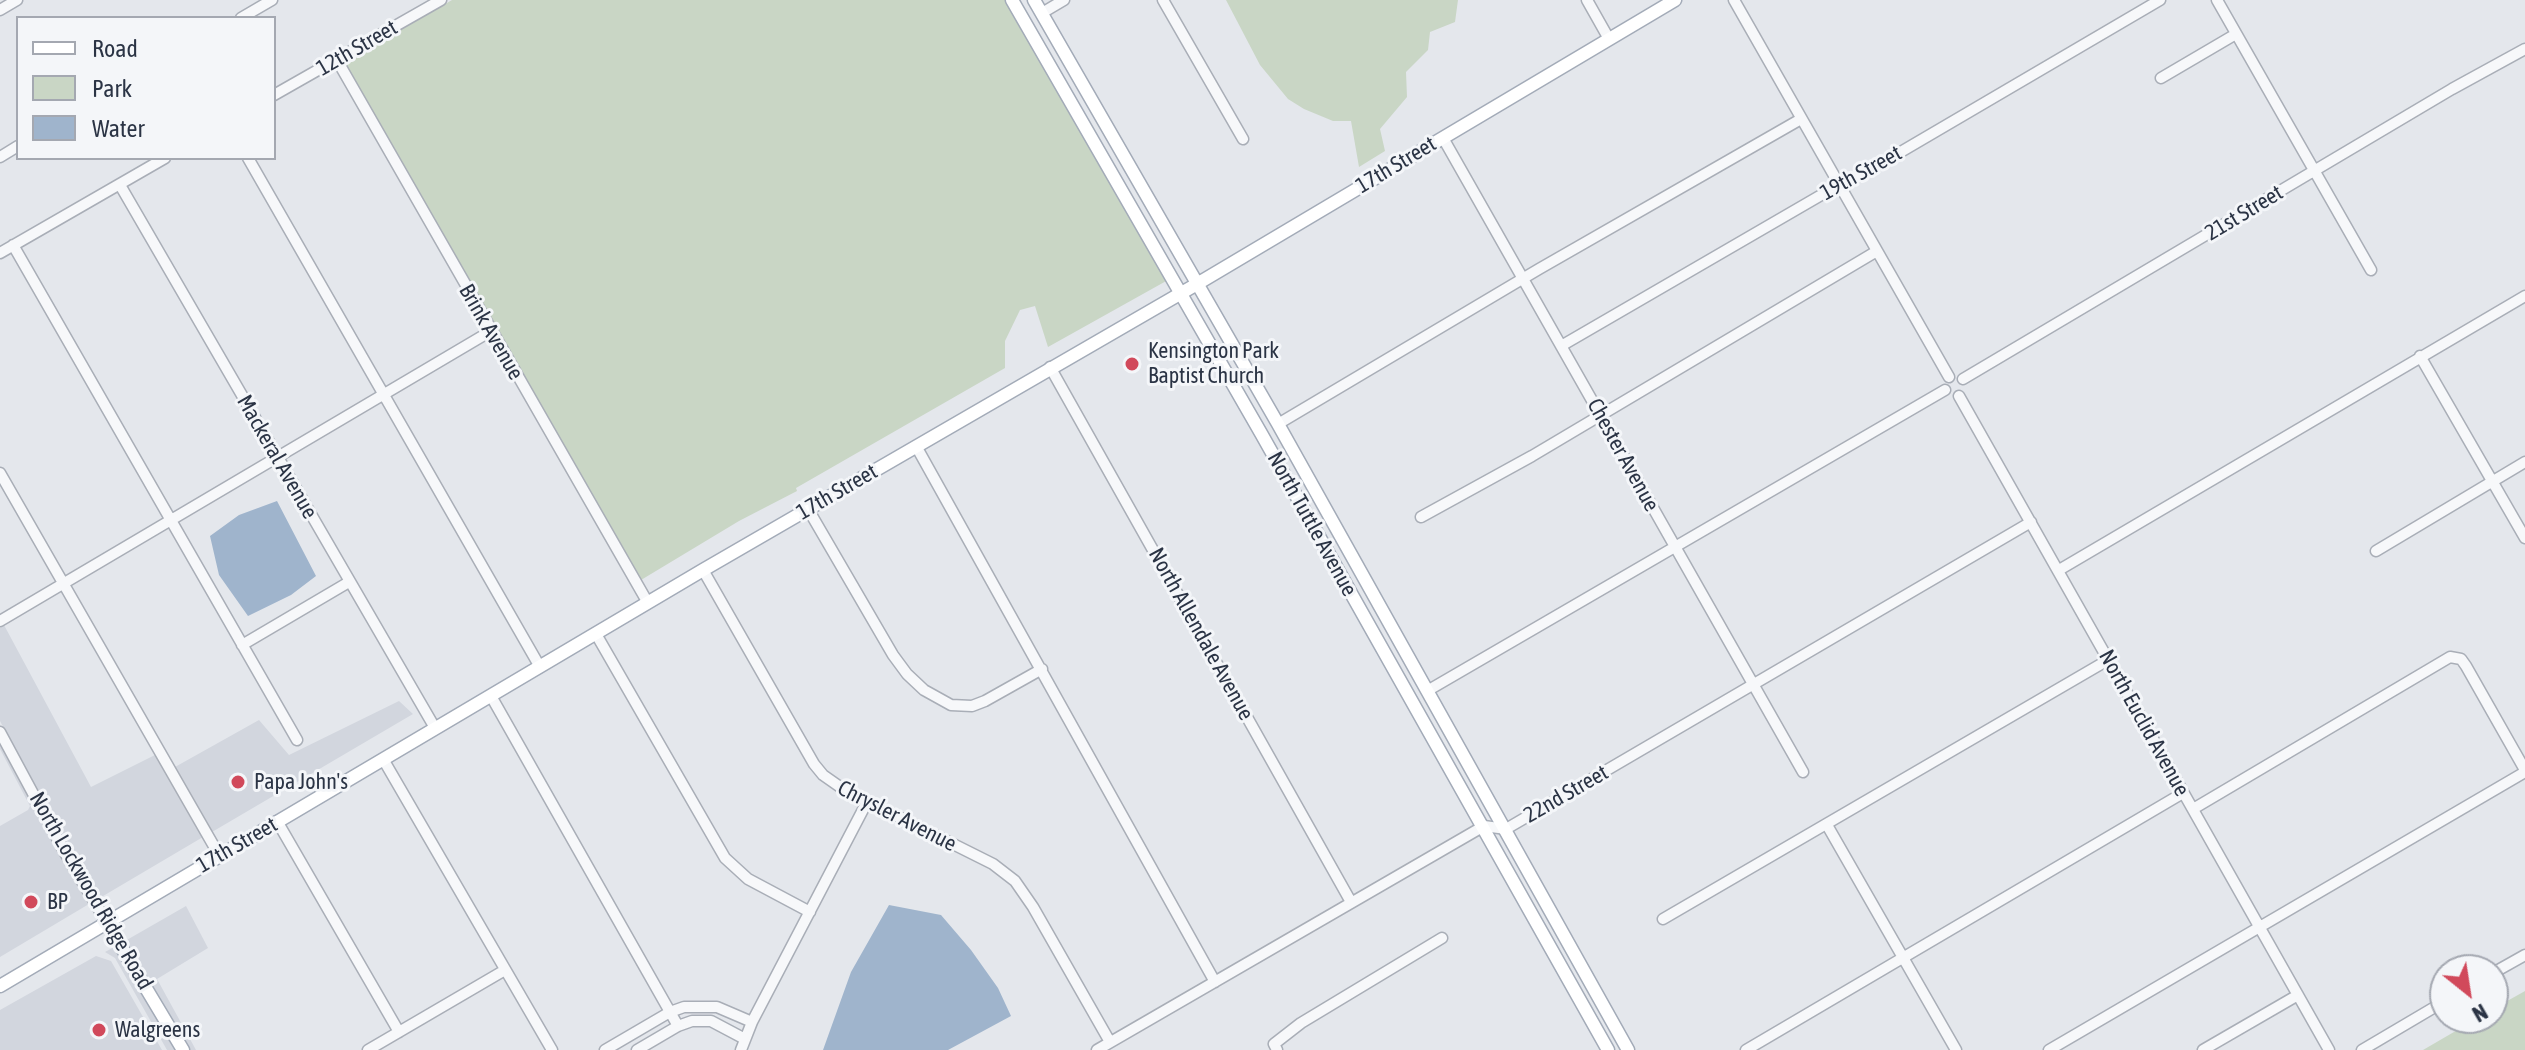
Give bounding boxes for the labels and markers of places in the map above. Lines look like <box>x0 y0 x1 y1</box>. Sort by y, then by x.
place label: Kensington Park Baptist Church <box>1148 338 1279 390</box>
marker: Kensington Park Baptist Church <box>1123 355 1141 373</box>
place label: Papa John's <box>254 769 348 795</box>
marker: Papa John's <box>229 773 247 791</box>
place label: BP <box>47 889 68 915</box>
marker: BP <box>22 893 40 911</box>
place label: Walgreens <box>115 1017 200 1043</box>
marker: Walgreens <box>90 1021 108 1039</box>

